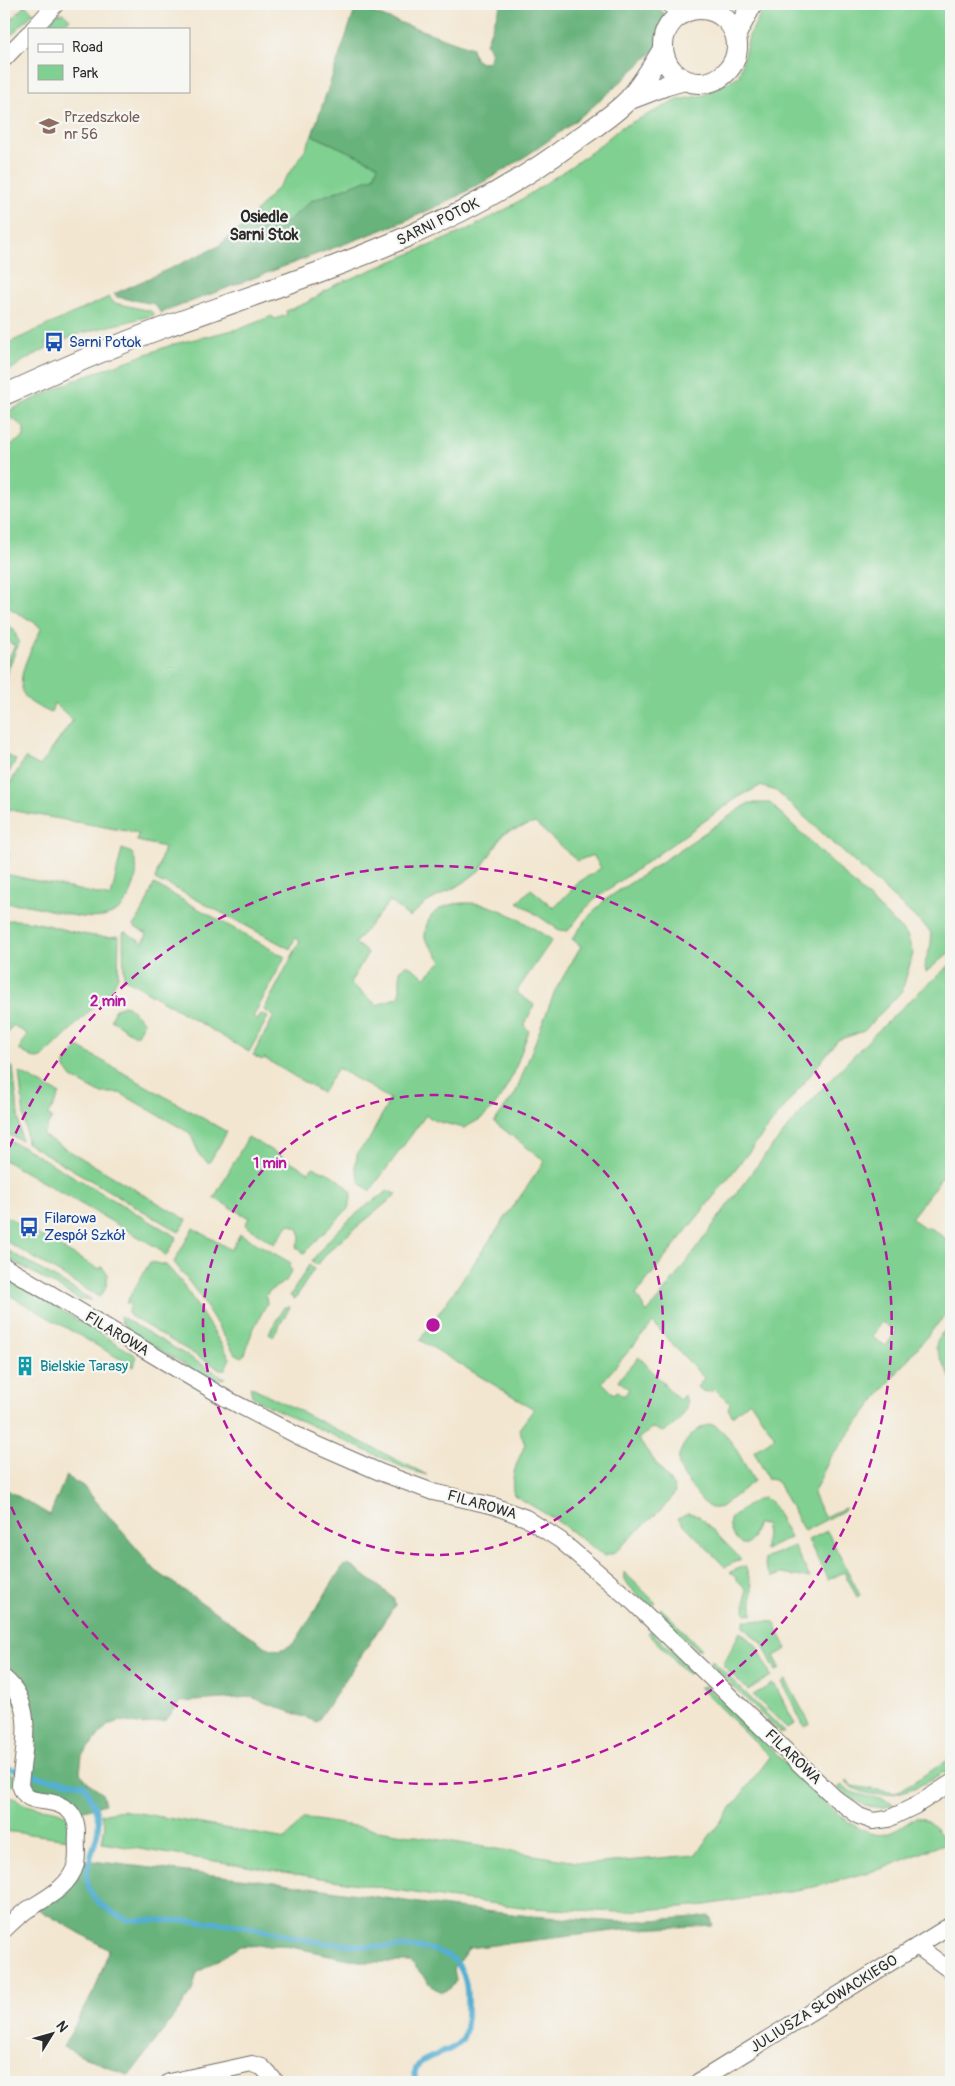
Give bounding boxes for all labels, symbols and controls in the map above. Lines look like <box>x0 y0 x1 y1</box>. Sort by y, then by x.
legend <box>28 28 190 92</box>
text: Road <box>72 38 103 57</box>
text: Park <box>72 64 99 83</box>
place label: Przedszkole nr 56 <box>64 108 140 144</box>
school or university icon: Przedszkole nr 56 <box>38 115 60 137</box>
street label: SARNI POTOK <box>394 194 482 250</box>
district label: Osiedle Sarni Stok <box>230 207 299 245</box>
bus stop icon: Sarni Potok <box>43 331 65 353</box>
place label: Sarni Potok <box>69 333 142 352</box>
text: 2 min <box>90 992 126 1011</box>
text: 1 min <box>253 1154 287 1173</box>
place label: Filarowa Zespół Szkół <box>44 1209 126 1245</box>
bus stop icon: Filarowa Zespół Szkół <box>18 1216 40 1238</box>
street label: FILAROWA <box>82 1307 153 1361</box>
centre of rings <box>424 1316 442 1334</box>
building icon: Bielskie Tarasy <box>14 1355 36 1377</box>
place label: Bielskie Tarasy <box>40 1357 129 1376</box>
street label: FILAROWA <box>445 1486 519 1524</box>
street label: FILAROWA <box>761 1725 825 1789</box>
street label: JULIUSZA SŁOWACKIEGO <box>747 1951 901 2057</box>
north arrow <box>28 2008 78 2058</box>
text: N <box>52 2018 72 2035</box>

